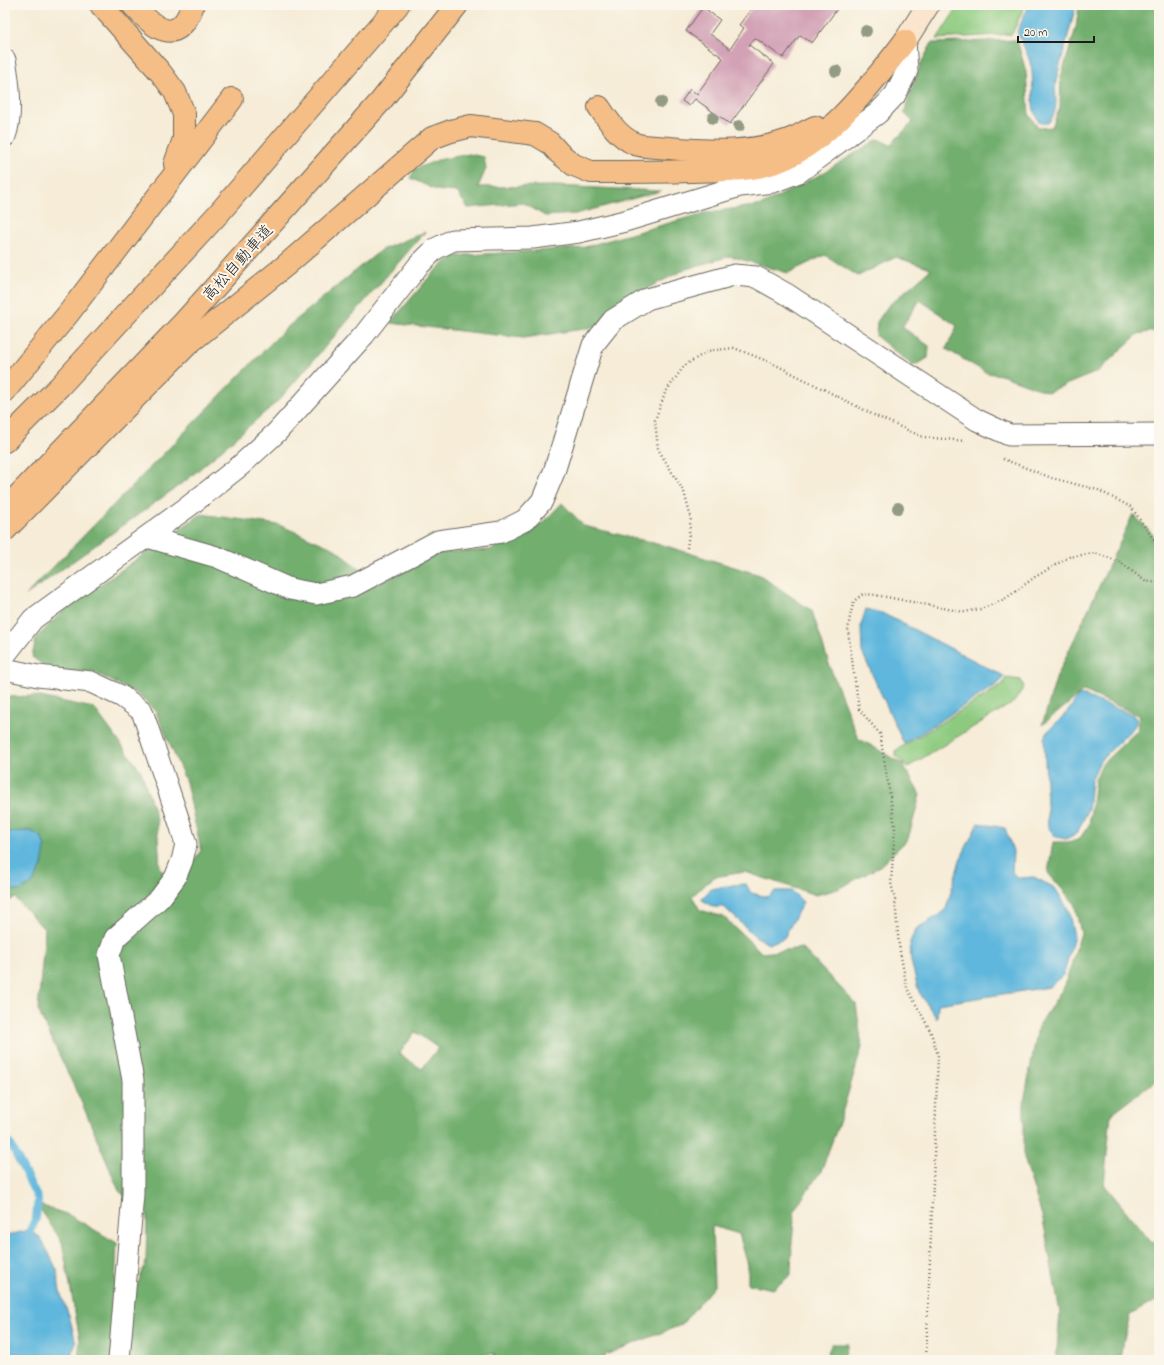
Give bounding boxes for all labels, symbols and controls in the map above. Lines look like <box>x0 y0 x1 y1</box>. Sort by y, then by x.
scale bar <box>1018 18 1094 44</box>
text: 20 m <box>1024 24 1047 42</box>
street label: 高松自動車道 <box>197 220 280 307</box>

